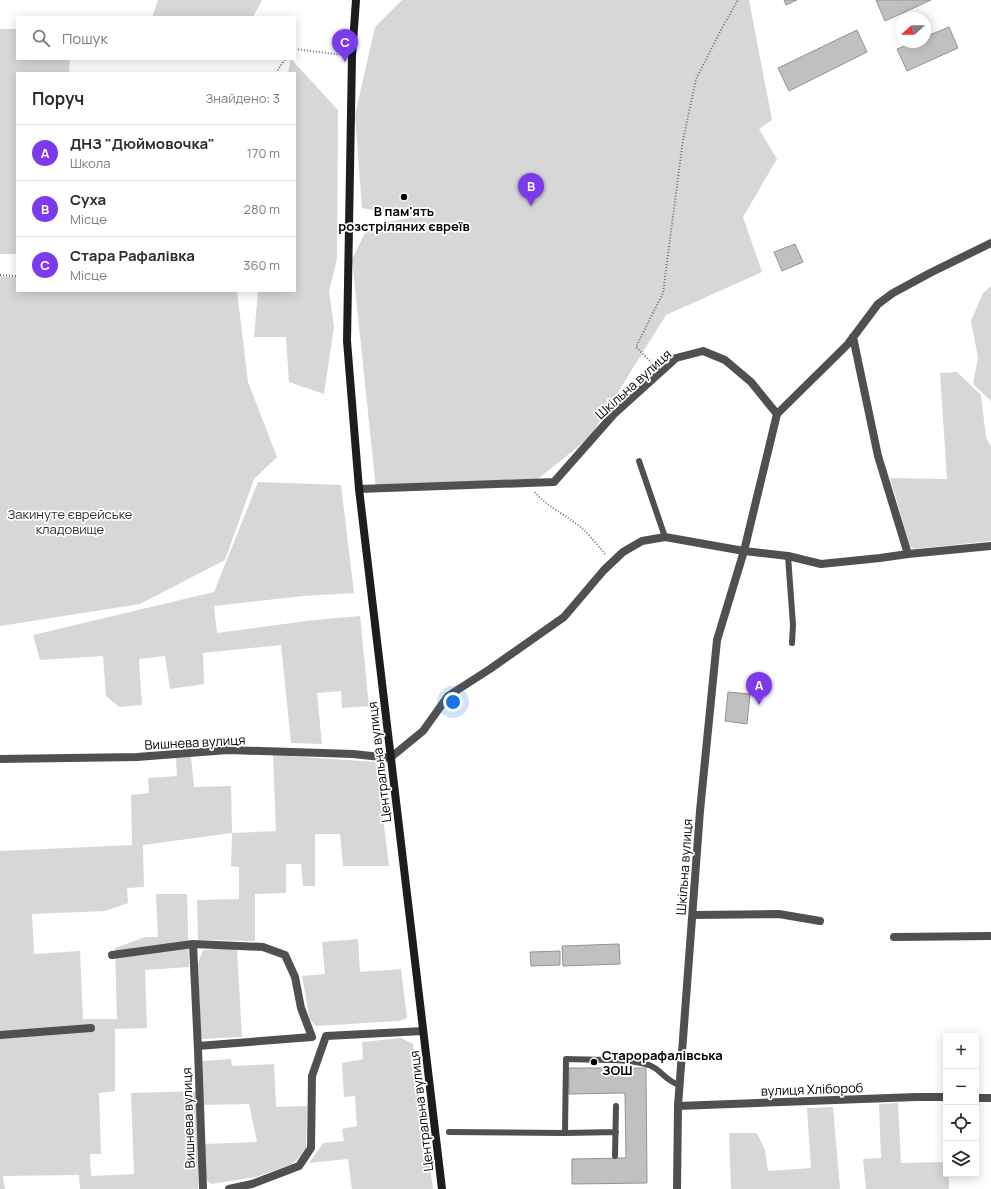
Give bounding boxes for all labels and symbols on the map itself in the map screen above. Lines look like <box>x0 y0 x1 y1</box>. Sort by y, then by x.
north arrow <box>895 12 931 48</box>
pin: C <box>332 29 358 62</box>
pin: B <box>518 173 544 206</box>
marker: В пам'ять розстріляних євреїв <box>399 192 409 202</box>
place label: В пам'ять розстріляних євреїв <box>338 202 470 235</box>
street label: Шкільна вулиця <box>591 345 675 423</box>
park label: Закинуте єврейське кладовище <box>8 505 133 538</box>
pin: A <box>746 672 772 705</box>
your location <box>443 692 463 712</box>
street label: Центральна вулиця <box>363 701 395 823</box>
street label: Вишнева вулиця <box>144 730 246 754</box>
street label: Шкільна вулиця <box>672 818 696 916</box>
place label: Старорафалівська ЗОШ <box>602 1046 723 1079</box>
street label: Центральна вулиця <box>405 1050 437 1172</box>
marker: Старорафалівська ЗОШ <box>589 1057 599 1067</box>
street label: Вишнева вулиця <box>177 1067 199 1169</box>
street label: вулиця Хлібороб <box>760 1078 864 1100</box>

